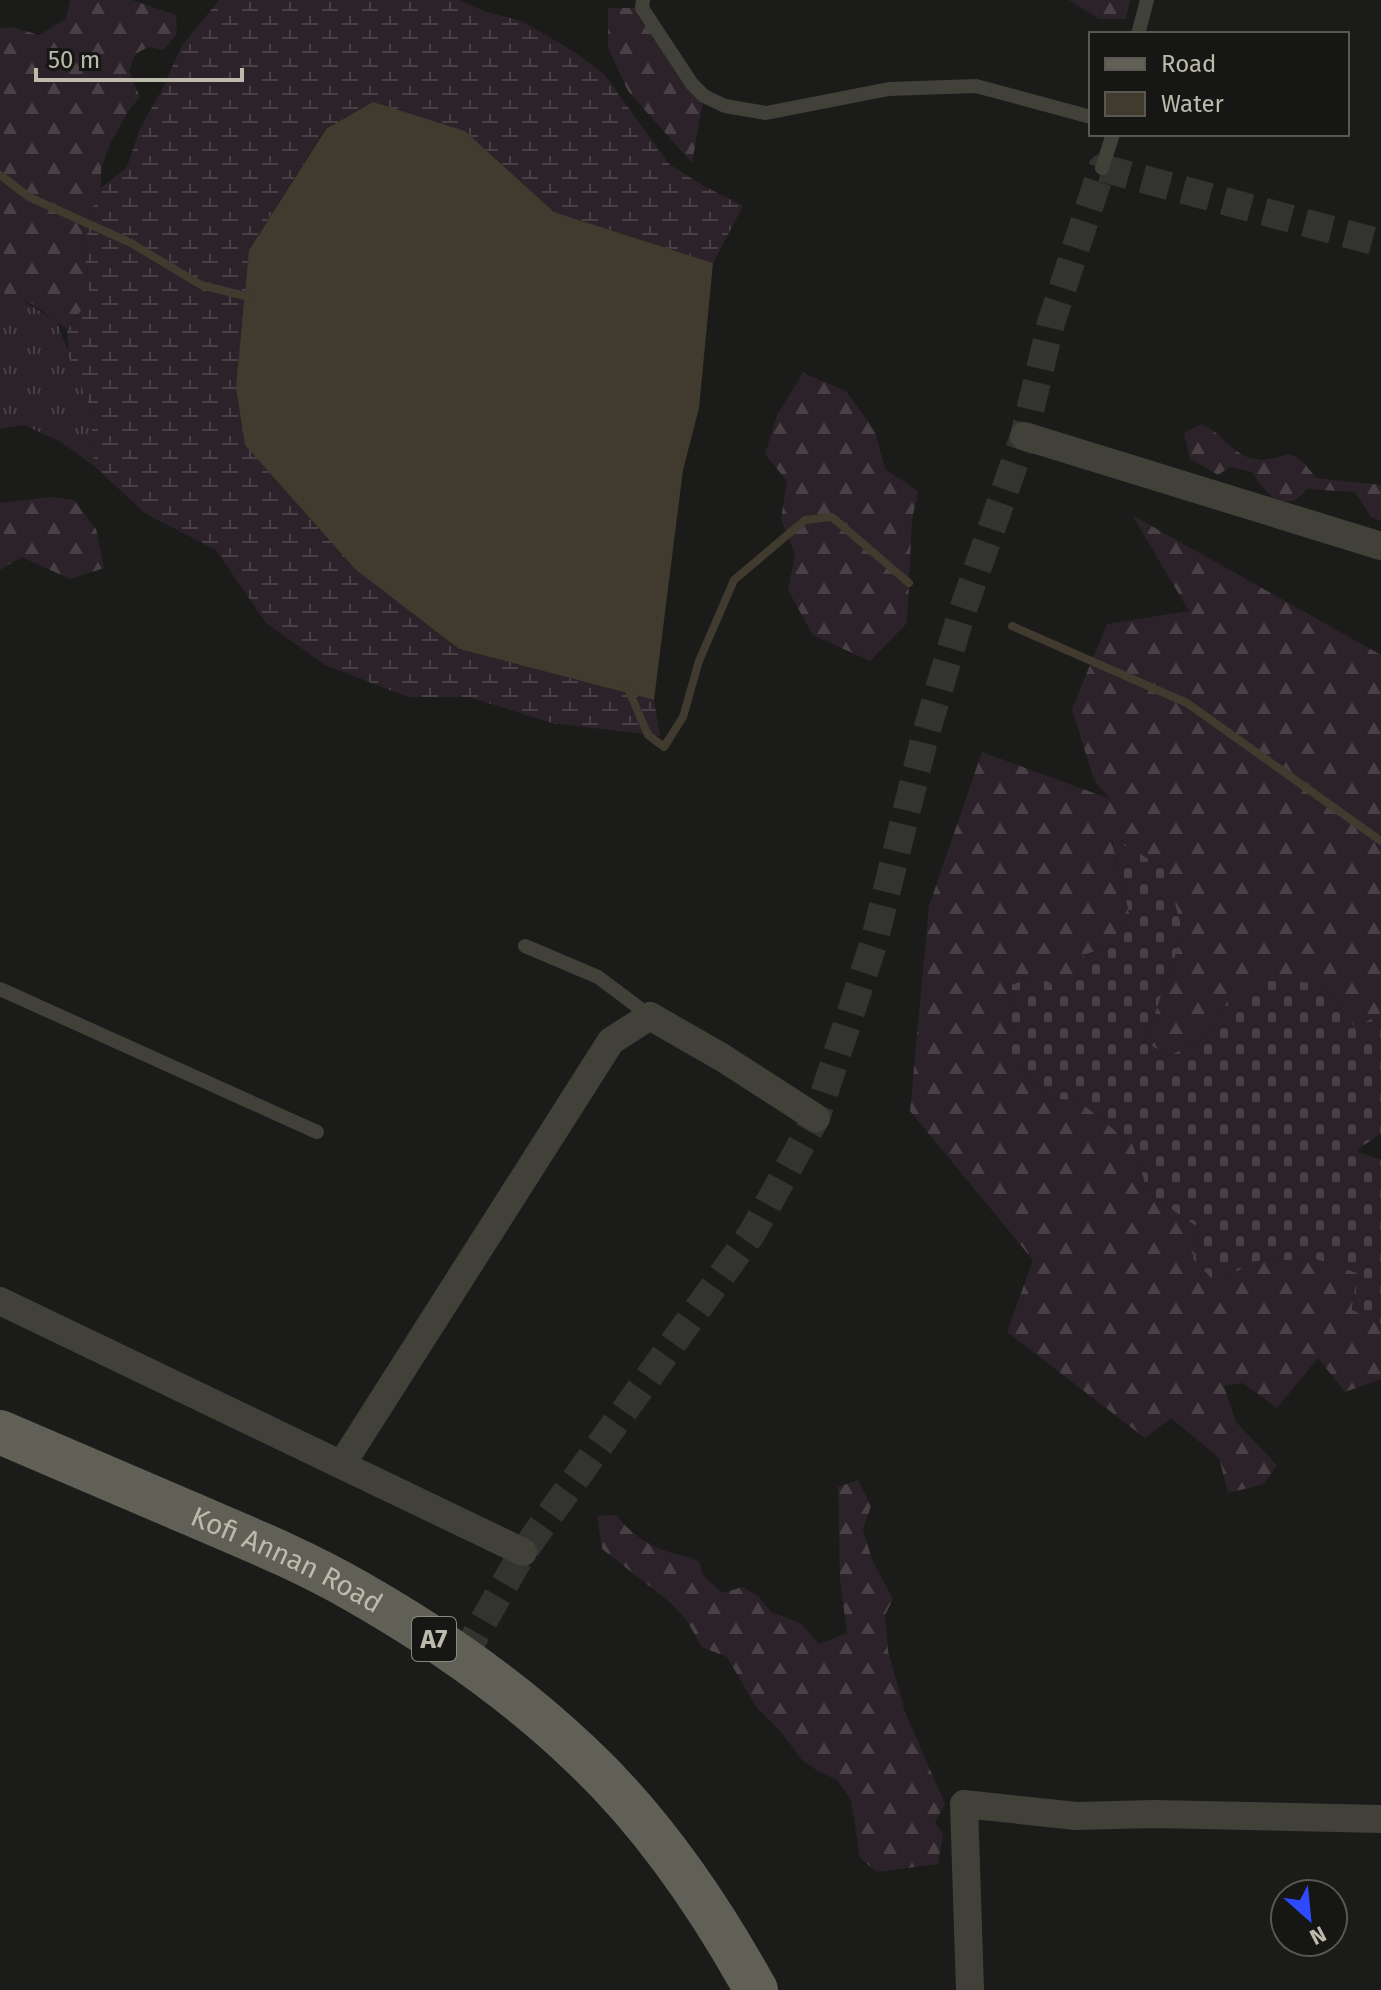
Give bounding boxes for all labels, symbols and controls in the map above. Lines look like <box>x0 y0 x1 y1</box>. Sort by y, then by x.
scale bar <box>36 32 242 82</box>
legend <box>1089 32 1349 136</box>
text: 50 m <box>48 46 100 74</box>
text: Road <box>1161 50 1216 78</box>
text: Water <box>1161 90 1225 118</box>
street label: Kofi Annan Road <box>186 1499 389 1620</box>
road number: A7 <box>412 1617 456 1661</box>
north arrow <box>1269 1878 1349 1958</box>
text: N <box>1305 1920 1330 1951</box>

